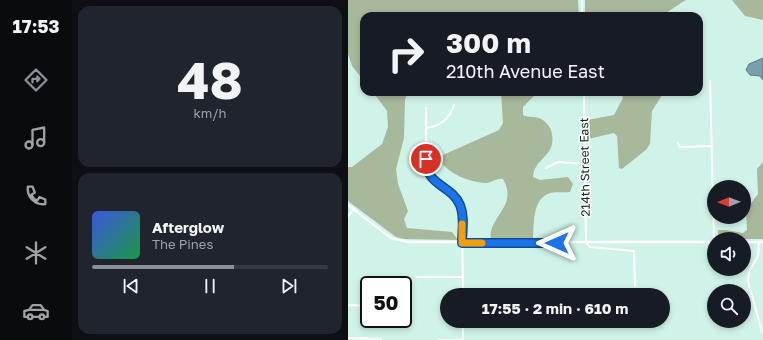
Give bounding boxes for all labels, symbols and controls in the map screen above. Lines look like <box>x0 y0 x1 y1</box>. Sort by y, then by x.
text: 17:53 <box>13 15 59 37</box>
text: 300 m <box>446 26 531 59</box>
icon: right <box>380 28 432 80</box>
text: 48 <box>177 48 243 110</box>
text: 210th Avenue East <box>446 60 605 82</box>
icon: directions <box>22 66 50 94</box>
text: km/h <box>193 105 227 121</box>
street label: 214th Street East <box>576 117 593 217</box>
icon: music <box>22 124 50 152</box>
pin <box>409 142 443 176</box>
icon: arrive <box>415 148 437 170</box>
north arrow <box>707 180 751 224</box>
map controls <box>707 180 751 328</box>
icon: phone <box>22 182 50 210</box>
text: Afterglow <box>152 218 224 236</box>
position arrow <box>536 222 578 264</box>
button: sound <box>707 232 751 276</box>
text: The Pines <box>152 236 213 252</box>
icon: climate <box>22 239 50 267</box>
icon: previous <box>120 275 142 297</box>
icon: pause <box>199 275 221 297</box>
icon: next <box>278 275 300 297</box>
speed limit sign: 50 <box>360 276 412 328</box>
button: search <box>707 284 751 328</box>
icon: car <box>22 297 50 325</box>
text: 17:55 · 2 min · 610 m <box>482 299 628 317</box>

